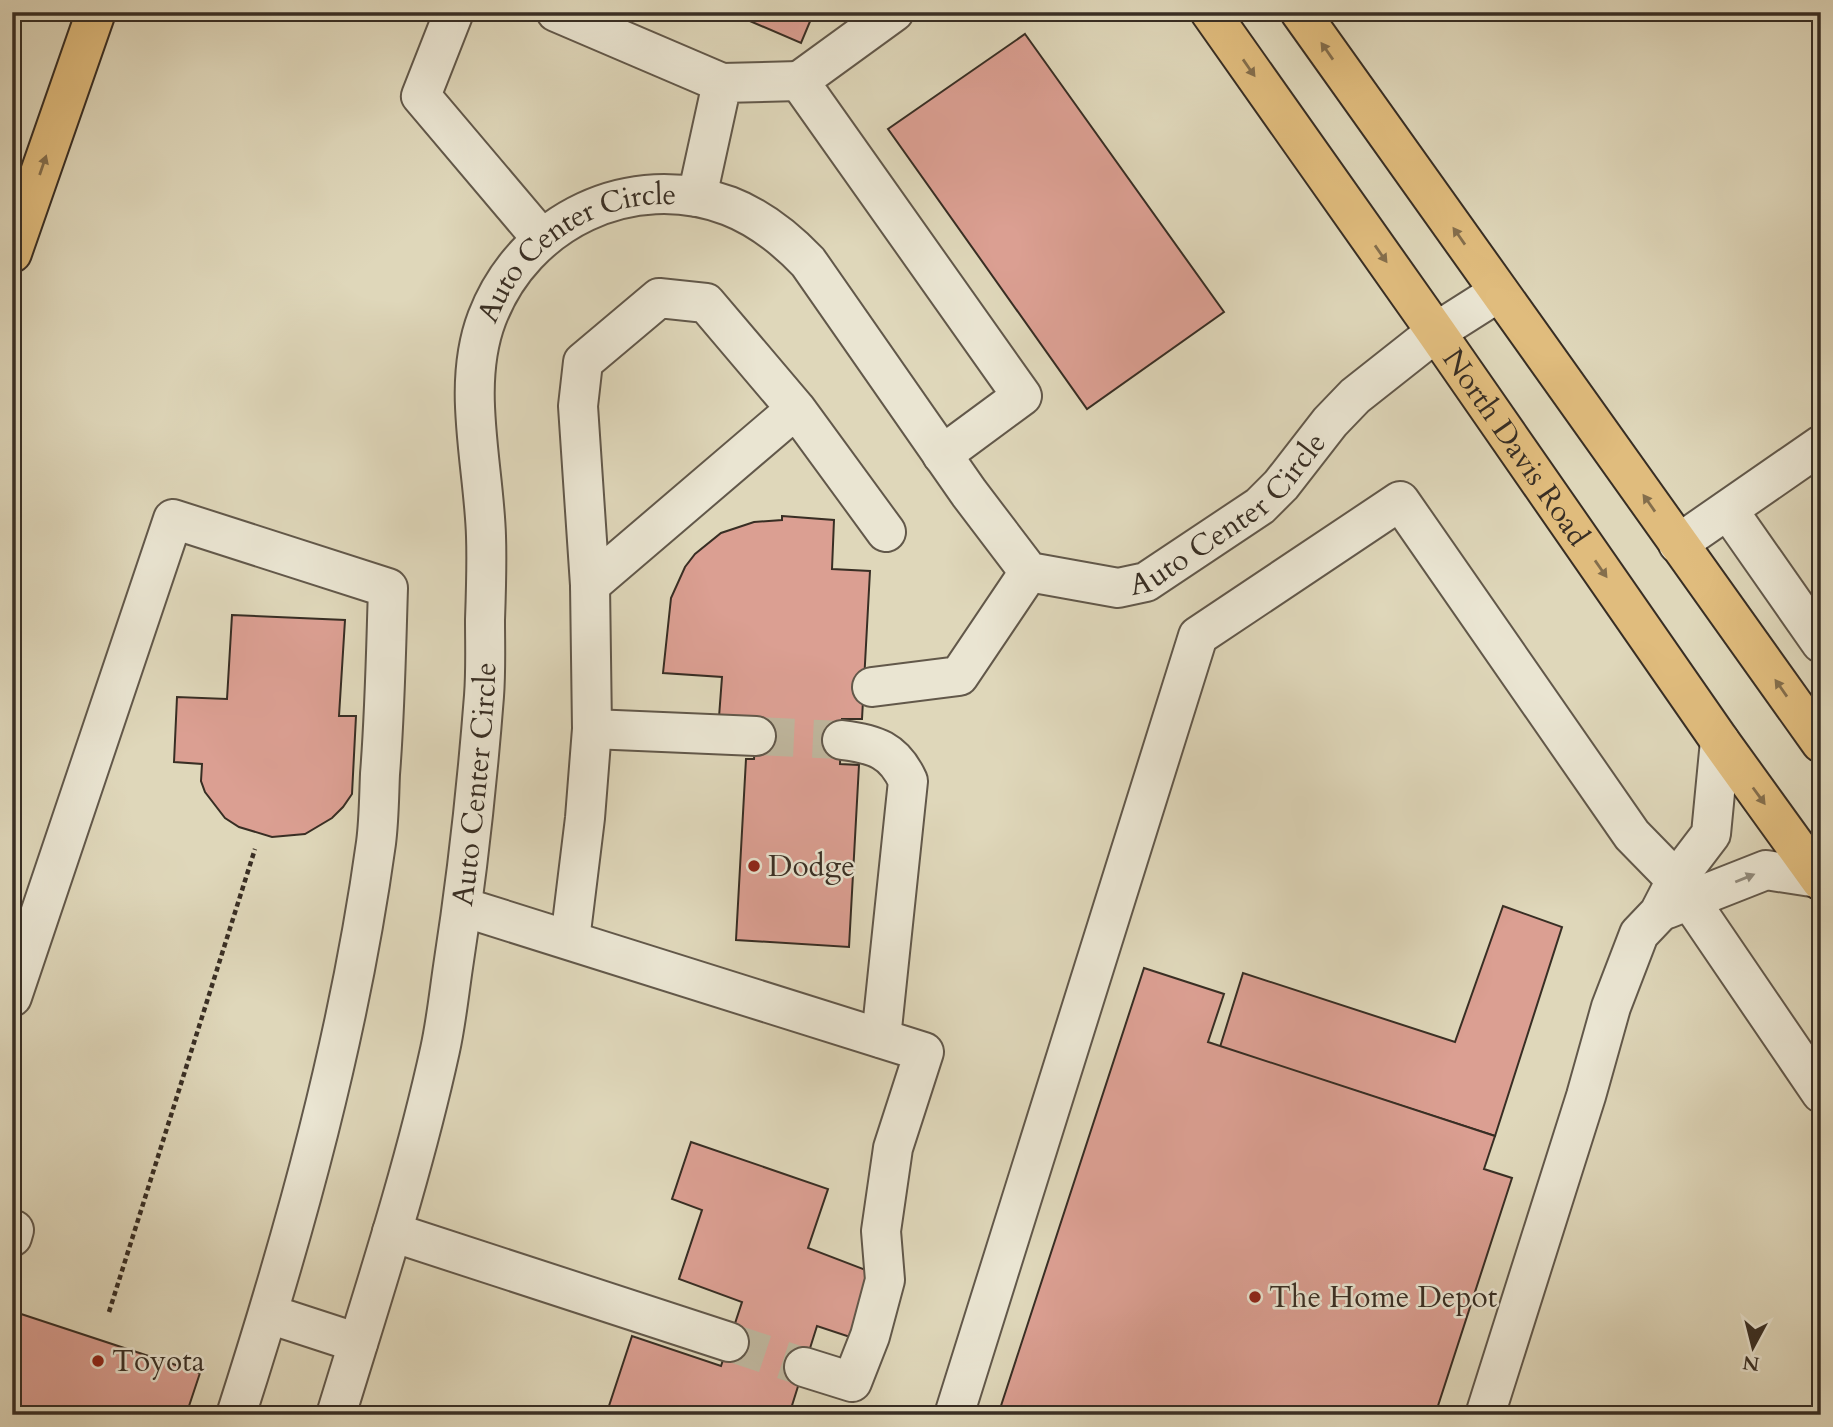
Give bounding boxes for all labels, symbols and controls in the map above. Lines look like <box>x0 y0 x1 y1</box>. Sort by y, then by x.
one-way arrow <box>1320 42 1334 60</box>
one-way arrow <box>1242 59 1256 77</box>
one-way arrow <box>38 155 49 176</box>
street label: Auto Center Circle <box>467 174 677 329</box>
one-way arrow <box>1452 227 1466 245</box>
one-way arrow <box>1374 245 1388 263</box>
street label: North Davis Road <box>1433 341 1599 554</box>
street label: Auto Center Circle <box>1126 424 1335 606</box>
one-way arrow <box>1642 494 1656 512</box>
one-way arrow <box>1594 560 1608 578</box>
street label: Auto Center Circle <box>442 662 506 908</box>
one-way arrow <box>1774 679 1788 697</box>
one-way arrow <box>1752 787 1766 805</box>
place label: Dodge <box>768 846 855 887</box>
marker: Dodge <box>746 858 762 874</box>
one-way arrow <box>1735 873 1756 884</box>
place label: The Home Depot <box>1269 1277 1498 1318</box>
marker: The Home Depot <box>1247 1289 1263 1305</box>
north arrow <box>1717 1312 1787 1382</box>
place label: Toyota <box>112 1341 205 1382</box>
text: N <box>1741 1349 1761 1377</box>
marker: Toyota <box>90 1353 106 1369</box>

